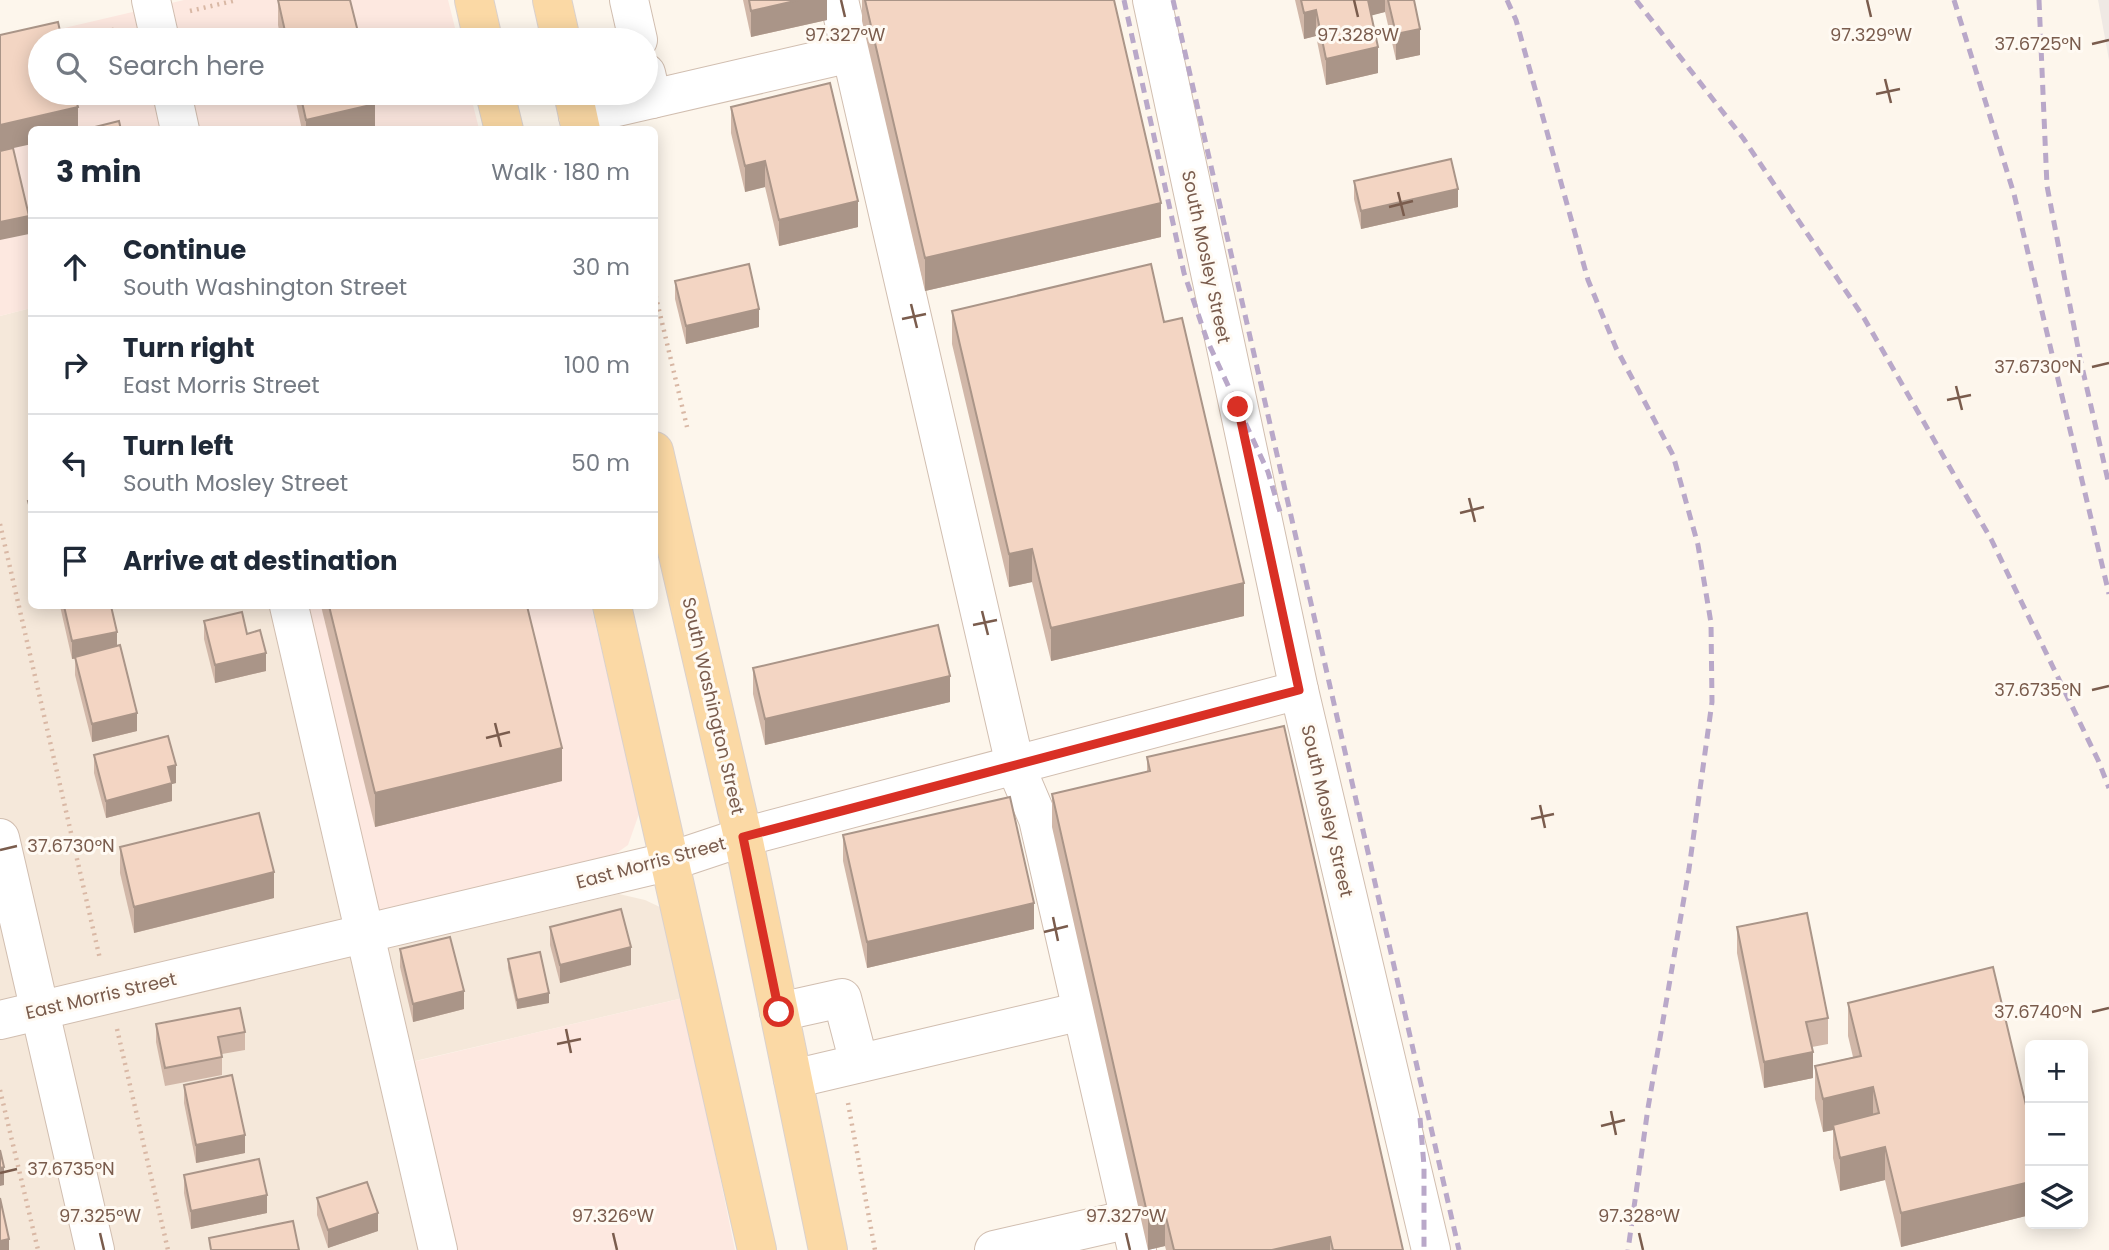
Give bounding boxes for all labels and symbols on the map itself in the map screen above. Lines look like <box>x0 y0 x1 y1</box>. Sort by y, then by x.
text: 97.327°W <box>805 22 886 47</box>
text: 97.328°W <box>1317 22 1400 47</box>
text: 97.329°W <box>1830 22 1913 47</box>
text: 37.6725°N <box>1994 31 2082 56</box>
street label: South Mosley Street <box>1176 168 1237 346</box>
text: 37.6730°N <box>1994 354 2082 379</box>
route end <box>1222 391 1253 422</box>
street label: South Washington Street <box>676 595 751 817</box>
text: 37.6735°N <box>1994 677 2082 702</box>
street label: South Mosley Street <box>1295 722 1359 900</box>
street label: East Morris Street <box>573 831 728 895</box>
text: 37.6730°N <box>27 833 115 858</box>
street label: East Morris Street <box>23 966 179 1025</box>
route start <box>763 996 794 1027</box>
text: 37.6740°N <box>1994 999 2082 1024</box>
text: 37.6735°N <box>27 1156 115 1181</box>
text: 97.325°W <box>59 1203 142 1228</box>
text: 97.326°W <box>572 1203 655 1228</box>
text: 97.327°W <box>1086 1203 1167 1228</box>
text: 97.328°W <box>1598 1203 1681 1228</box>

